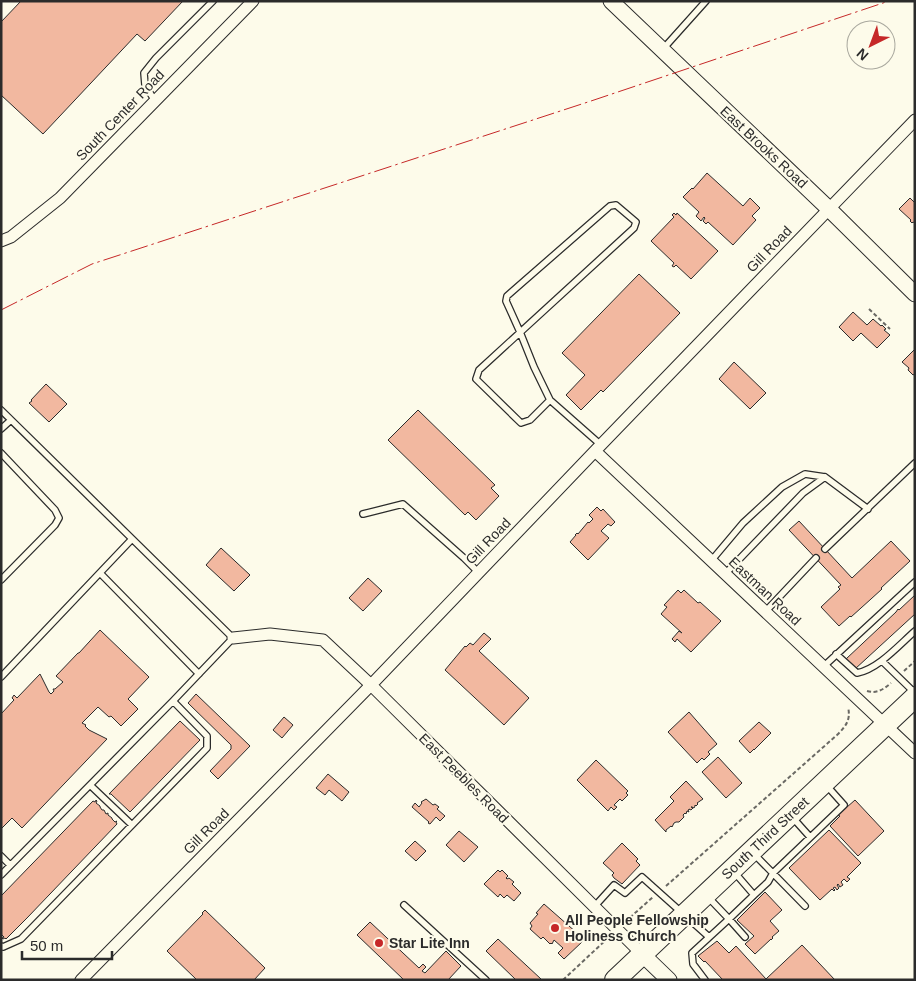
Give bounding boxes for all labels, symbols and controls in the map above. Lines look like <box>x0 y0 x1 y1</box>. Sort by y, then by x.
north arrow <box>846 20 896 70</box>
text: N <box>853 45 871 64</box>
street label: South Center Road <box>73 66 167 164</box>
street label: East Brooks Road <box>717 103 811 191</box>
street label: Gill Road <box>743 223 795 275</box>
street label: Gill Road <box>462 515 514 567</box>
street label: Eastman Road <box>726 554 804 628</box>
street label: East Peebles Road <box>416 730 512 826</box>
street label: South Third Street <box>718 793 812 883</box>
street label: Gill Road <box>180 805 232 857</box>
place label: All People Fellowship Holiness Church <box>565 912 709 944</box>
marker: All People Fellowship Holiness Church <box>549 922 561 934</box>
scale bar <box>22 928 112 960</box>
place label: Star Lite Inn <box>389 935 470 951</box>
text: 50 m <box>30 937 63 954</box>
marker: Star Lite Inn <box>373 937 385 949</box>

